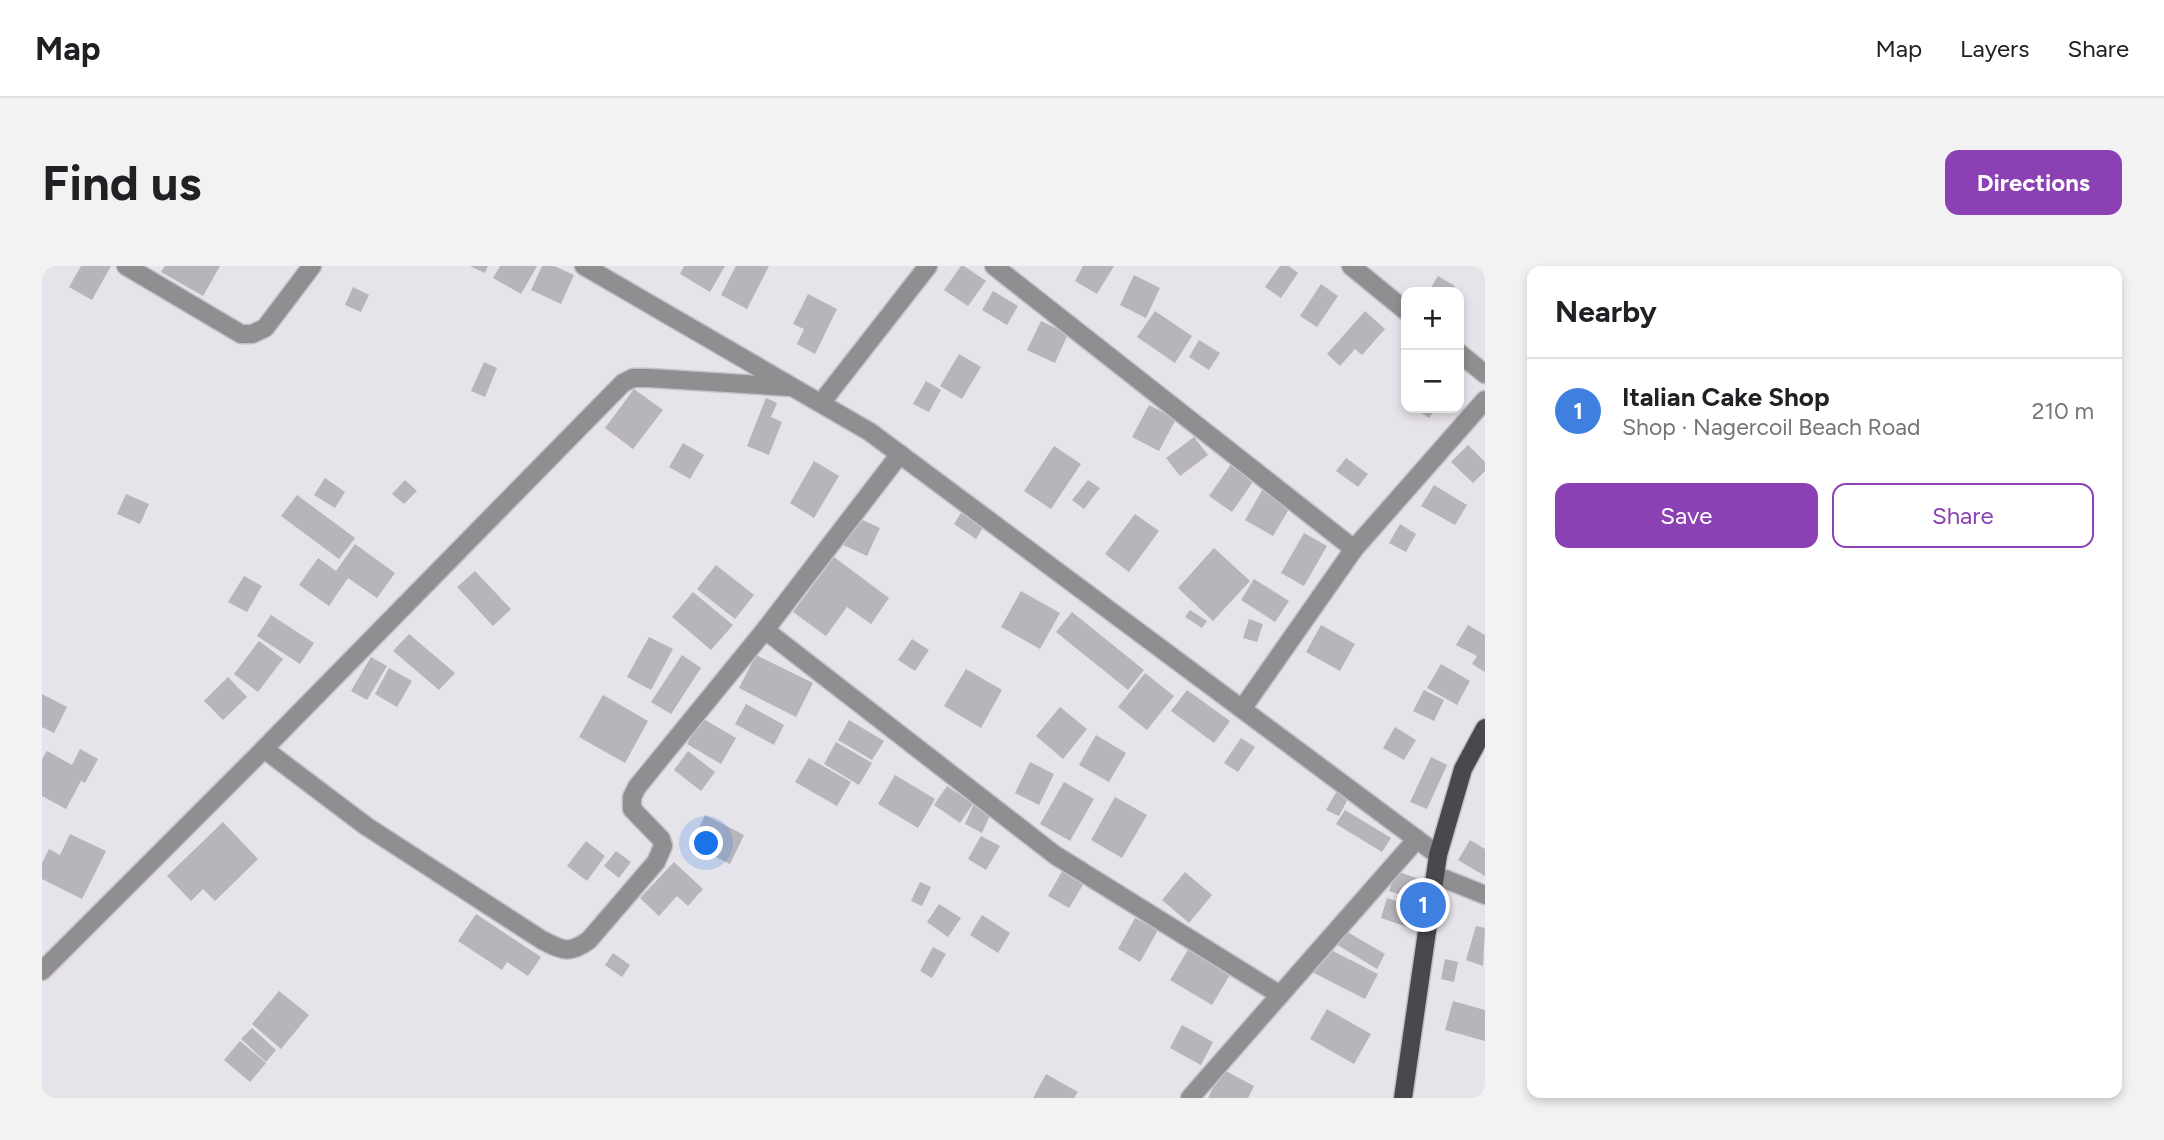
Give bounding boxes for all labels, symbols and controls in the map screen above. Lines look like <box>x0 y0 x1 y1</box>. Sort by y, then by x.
text: Map <box>35 29 101 68</box>
text: Map <box>1875 34 1922 63</box>
text: Layers <box>1960 34 2029 63</box>
text: Share <box>2067 34 2129 63</box>
button: Directions <box>1945 150 2122 215</box>
text: Find us <box>42 153 201 212</box>
map controls <box>1401 287 1464 413</box>
button: + <box>1401 287 1464 350</box>
text: Nearby <box>1555 293 1657 330</box>
button: − <box>1401 350 1464 413</box>
text: Italian Cake Shop <box>1622 381 1830 413</box>
text: 1 <box>1573 397 1583 425</box>
text: 210 m <box>2032 397 2094 425</box>
text: Shop · Nagercoil Beach Road <box>1622 413 1921 441</box>
button: Save <box>1555 483 1818 548</box>
button: Share <box>1832 483 2094 548</box>
your location <box>689 826 723 860</box>
pin: 1 <box>1400 879 1446 931</box>

